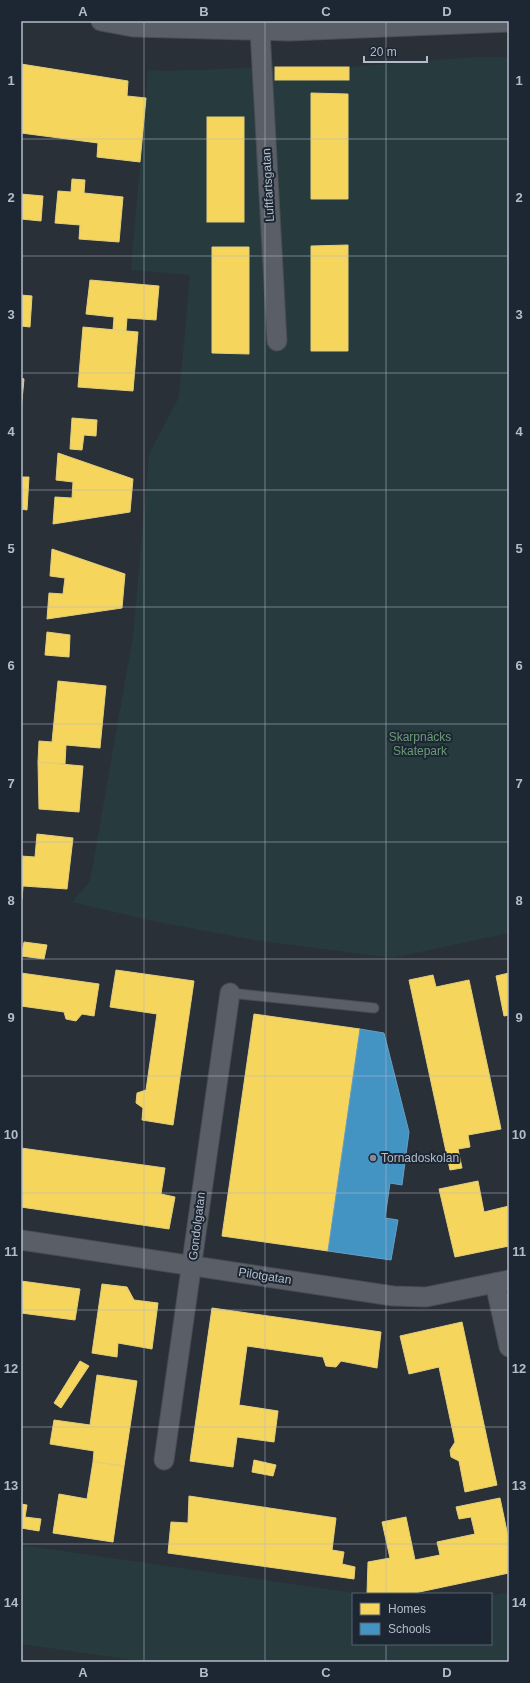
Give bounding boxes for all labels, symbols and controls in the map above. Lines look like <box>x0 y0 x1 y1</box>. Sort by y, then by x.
text: A <box>78 4 88 19</box>
text: B <box>199 4 209 19</box>
text: C <box>321 4 331 19</box>
text: D <box>442 4 452 19</box>
scale bar <box>364 38 427 64</box>
text: 20 m <box>370 45 397 59</box>
text: 1 <box>7 73 15 88</box>
text: 1 <box>515 73 523 88</box>
street label: Luftfartsgatan <box>259 148 277 222</box>
text: 2 <box>7 190 15 205</box>
text: 2 <box>515 190 523 205</box>
text: 3 <box>7 307 15 322</box>
text: 3 <box>515 307 523 322</box>
text: 4 <box>7 424 15 439</box>
text: 4 <box>515 424 523 439</box>
text: 5 <box>7 541 15 556</box>
text: 5 <box>515 541 523 556</box>
text: 6 <box>7 658 15 673</box>
text: 6 <box>515 658 523 673</box>
park label: Skarpnäcks Skatepark <box>389 730 451 758</box>
text: 7 <box>7 776 15 791</box>
text: 7 <box>515 776 523 791</box>
text: 8 <box>7 893 15 908</box>
text: 8 <box>515 893 523 908</box>
text: 9 <box>7 1010 15 1025</box>
text: 9 <box>515 1010 523 1025</box>
text: 10 <box>4 1127 18 1142</box>
text: 10 <box>512 1127 526 1142</box>
place label: Tornadoskolan <box>381 1151 459 1165</box>
marker: Tornadoskolan <box>368 1153 378 1163</box>
street label: Gondolgatan <box>186 1191 208 1261</box>
text: 11 <box>4 1244 18 1259</box>
text: 11 <box>512 1244 526 1259</box>
street label: Pilotgatan <box>238 1265 292 1287</box>
text: 12 <box>4 1361 18 1376</box>
text: 12 <box>512 1361 526 1376</box>
text: 13 <box>4 1478 18 1493</box>
text: 13 <box>512 1478 526 1493</box>
legend <box>352 1593 492 1645</box>
text: 14 <box>4 1595 19 1610</box>
text: 14 <box>512 1595 527 1610</box>
text: Homes <box>388 1602 426 1616</box>
text: Schools <box>388 1622 431 1636</box>
text: A <box>78 1665 88 1680</box>
text: B <box>199 1665 209 1680</box>
text: C <box>321 1665 331 1680</box>
text: D <box>442 1665 452 1680</box>

